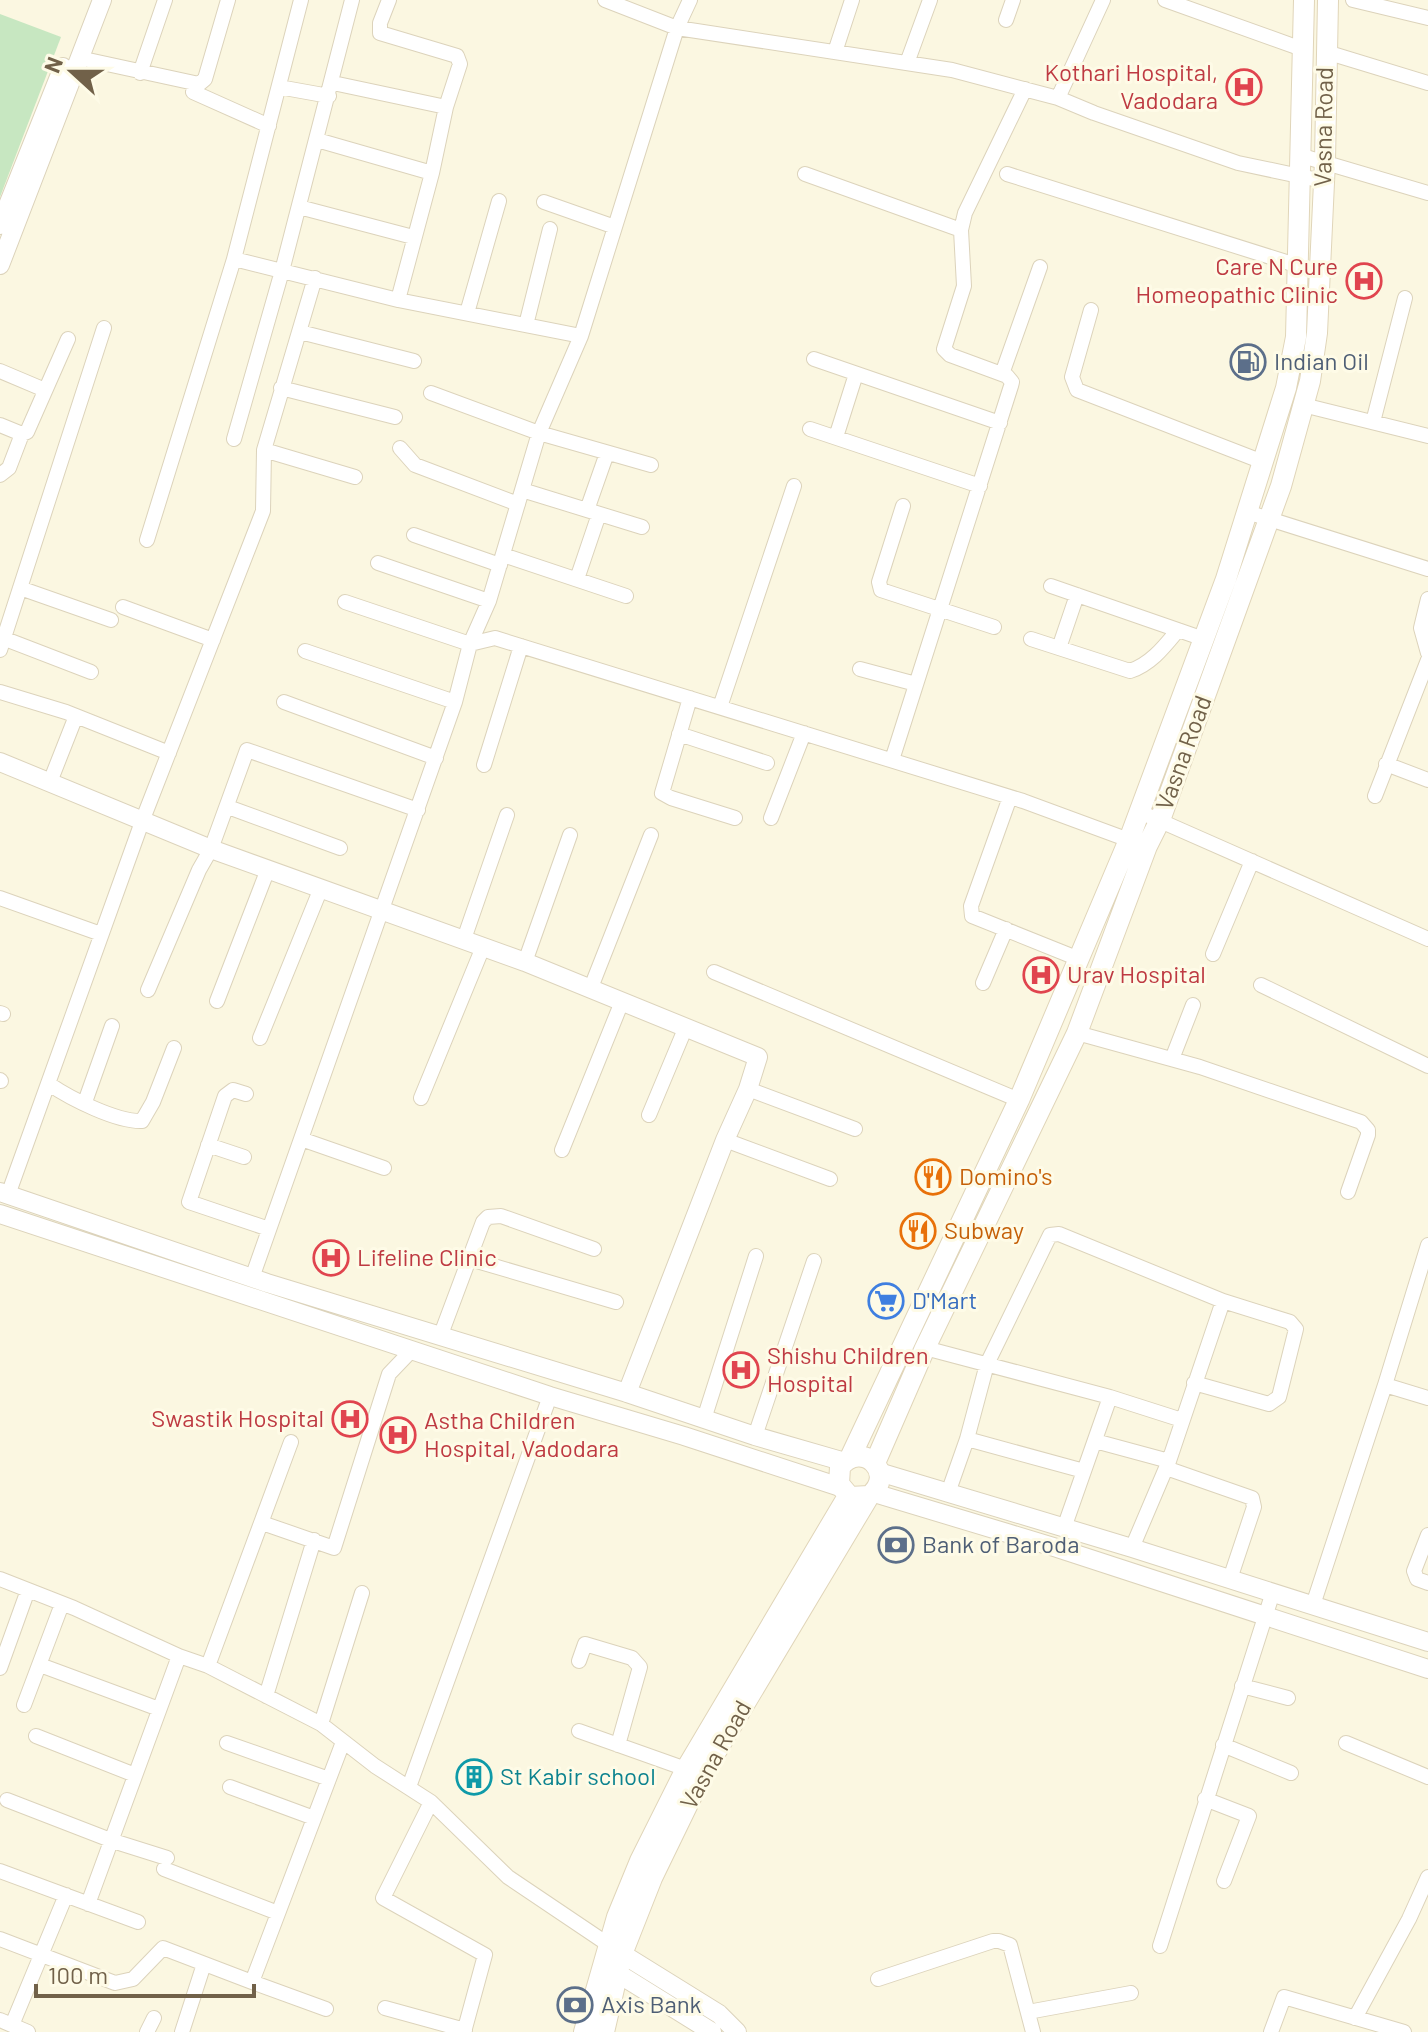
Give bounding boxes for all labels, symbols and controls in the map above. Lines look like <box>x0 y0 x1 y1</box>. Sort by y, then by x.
north arrow <box>32 32 112 112</box>
text: N <box>38 53 67 76</box>
place label: Kothari Hospital, Vadodara <box>1045 57 1218 114</box>
street label: Vasna Road <box>1307 67 1338 187</box>
hospital icon: Kothari Hospital, Vadodara <box>1225 68 1263 106</box>
place label: Care N Cure Homeopathic Clinic <box>1135 251 1338 308</box>
hospital icon: Care N Cure Homeopathic Clinic <box>1345 262 1383 300</box>
fuel station icon: Indian Oil <box>1229 343 1267 381</box>
place label: Indian Oil <box>1274 346 1369 375</box>
street label: Vasna Road <box>1148 691 1217 814</box>
hospital icon: Urav Hospital <box>1022 956 1060 994</box>
place label: Urav Hospital <box>1067 959 1206 988</box>
restaurant icon: Domino's <box>914 1158 952 1196</box>
place label: Domino's <box>959 1161 1053 1190</box>
restaurant icon: Subway <box>899 1212 937 1250</box>
place label: Subway <box>944 1215 1024 1244</box>
hospital icon: Lifeline Clinic <box>312 1239 350 1277</box>
place label: Lifeline Clinic <box>357 1242 497 1271</box>
supermarket icon: D'Mart <box>867 1282 905 1320</box>
place label: D'Mart <box>912 1285 977 1314</box>
place label: Shishu Children Hospital <box>767 1340 929 1397</box>
hospital icon: Shishu Children Hospital <box>722 1351 760 1389</box>
hospital icon: Swastik Hospital <box>331 1400 369 1438</box>
place label: Swastik Hospital <box>151 1403 324 1432</box>
place label: Astha Children Hospital, Vadodara <box>424 1405 619 1462</box>
hospital icon: Astha Children Hospital, Vadodara <box>379 1416 417 1454</box>
bank icon: Bank of Baroda <box>877 1526 915 1564</box>
place label: Bank of Baroda <box>922 1529 1079 1558</box>
street label: Vasna Road <box>673 1695 756 1814</box>
building icon: St Kabir school <box>455 1758 493 1796</box>
place label: St Kabir school <box>500 1761 656 1790</box>
scale bar <box>36 1948 254 1998</box>
text: 100 m <box>48 1960 108 1989</box>
bank icon: Axis Bank <box>556 1986 594 2024</box>
place label: Axis Bank <box>601 1989 702 2018</box>

